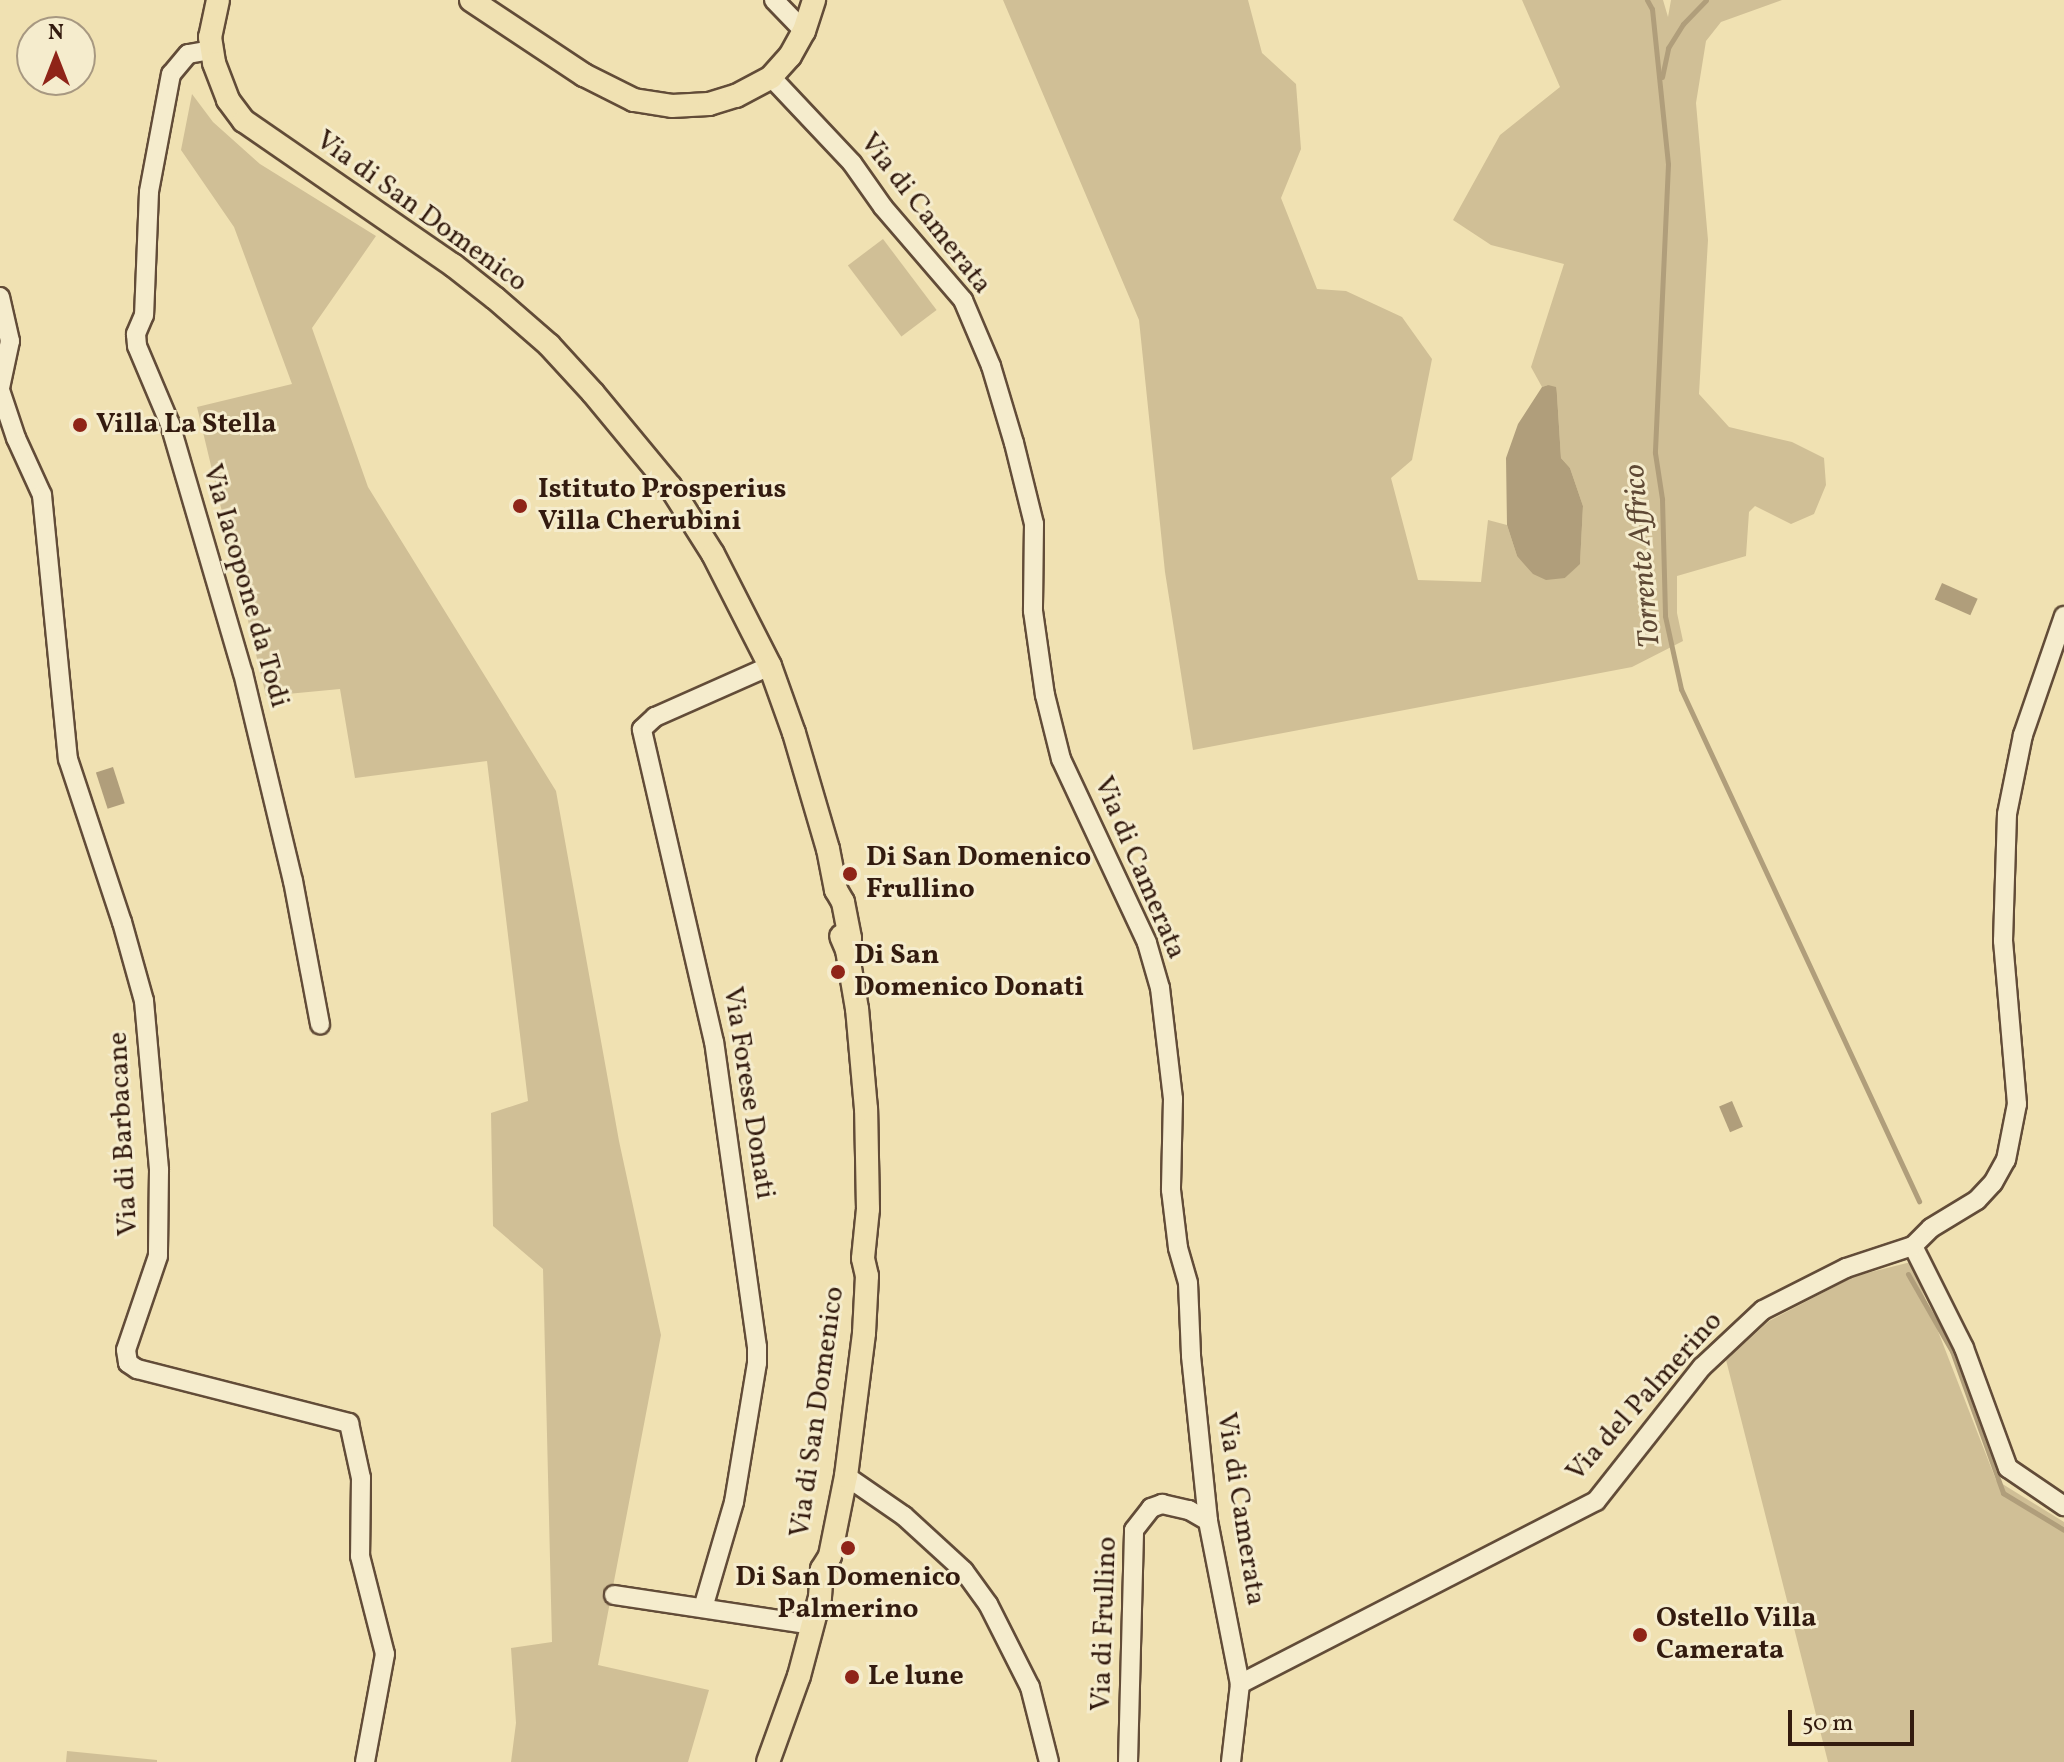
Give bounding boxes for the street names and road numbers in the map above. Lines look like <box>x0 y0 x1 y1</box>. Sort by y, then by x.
street label: Via di San Domenico <box>309 124 533 300</box>
street label: Via di Camerata <box>852 127 998 301</box>
street label: Via Iacopone da Todi <box>194 460 296 712</box>
street label: Via di Camerata <box>1085 772 1193 964</box>
street label: Via Forese Donati <box>715 984 781 1202</box>
street label: Via di Barbacane <box>102 1031 146 1237</box>
street label: Via di San Domenico <box>784 1284 852 1540</box>
street label: Via del Palmerino <box>1560 1305 1730 1489</box>
street label: Via di Camerata <box>1208 1410 1272 1608</box>
street label: Via di Frullino <box>1085 1536 1125 1712</box>

